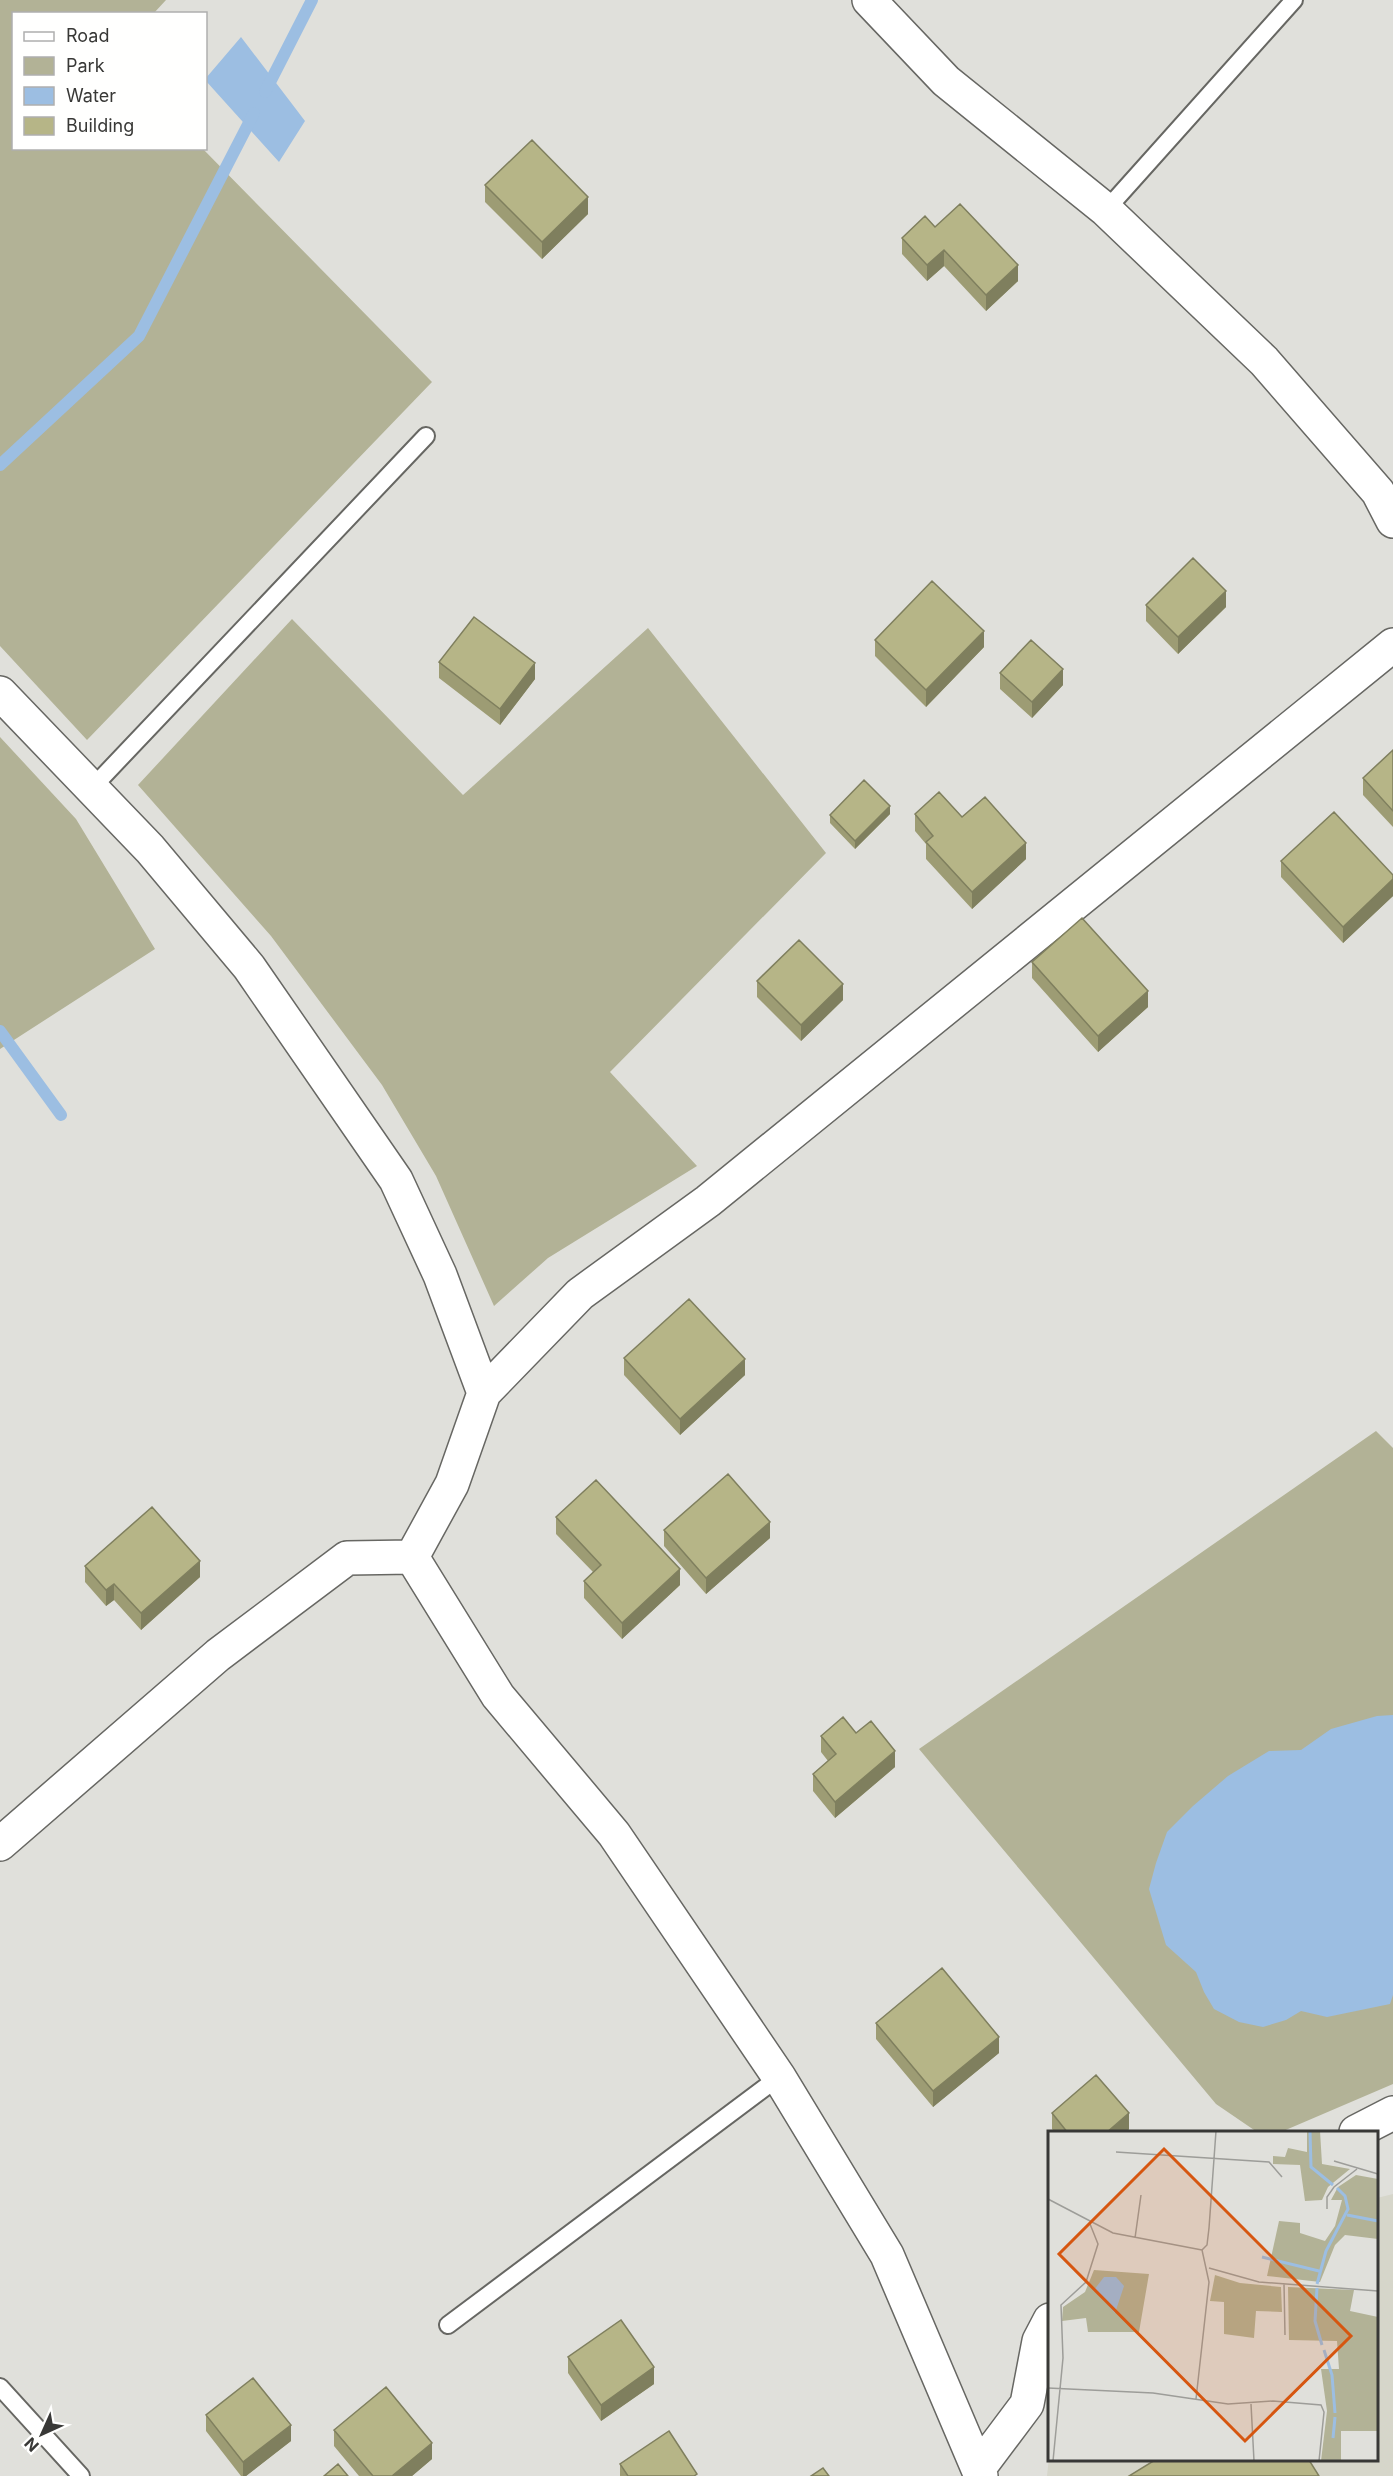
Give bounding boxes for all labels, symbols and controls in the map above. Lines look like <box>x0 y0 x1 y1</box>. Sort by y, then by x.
legend <box>12 12 207 150</box>
text: Road <box>66 25 109 46</box>
text: Park <box>66 55 105 76</box>
text: Water <box>66 85 116 106</box>
text: Building <box>66 115 134 136</box>
inset map <box>1048 2131 1378 2461</box>
north arrow <box>12 2404 72 2464</box>
text: N <box>20 2433 43 2456</box>

